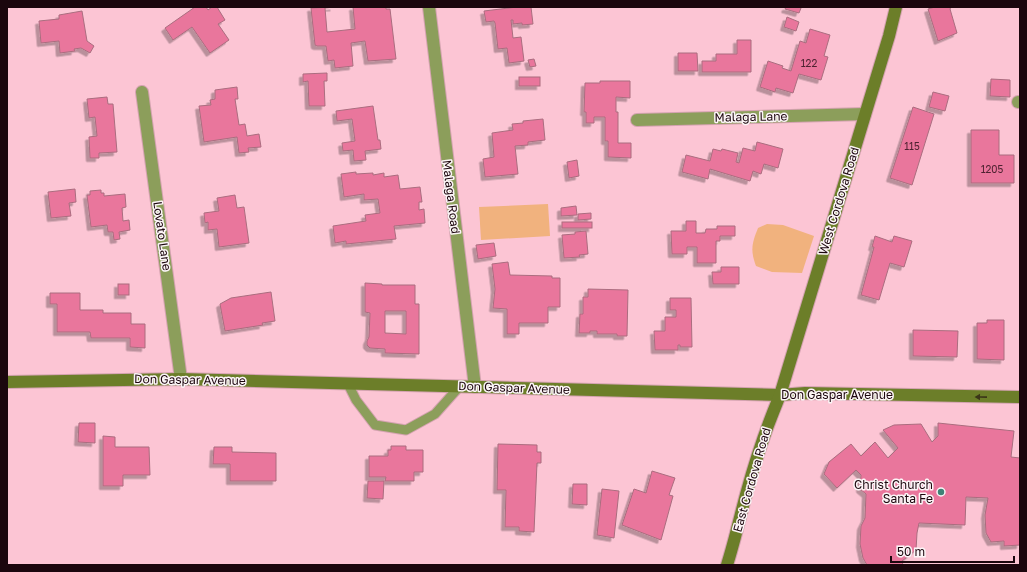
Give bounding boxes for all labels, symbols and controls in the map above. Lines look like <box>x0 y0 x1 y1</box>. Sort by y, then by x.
house number: 122 <box>801 57 817 69</box>
street label: Malaga Lane <box>714 108 788 125</box>
house number: 115 <box>904 140 920 152</box>
street label: West Cordova Road <box>815 145 862 257</box>
street label: Malaga Road <box>440 159 463 235</box>
house number: 1205 <box>981 163 1004 175</box>
street label: Lovato Lane <box>150 200 175 272</box>
street label: Don Gaspar Avenue <box>134 371 246 388</box>
street label: Don Gaspar Avenue <box>458 378 570 397</box>
street label: Don Gaspar Avenue <box>781 387 893 402</box>
one-way arrow <box>975 393 987 400</box>
street label: East Cordova Road <box>729 426 774 534</box>
place label: Christ Church Santa Fe <box>854 477 933 506</box>
marker: Christ Church Santa Fe <box>936 487 946 497</box>
scale bar <box>891 538 1014 564</box>
text: 50 m <box>897 544 925 559</box>

